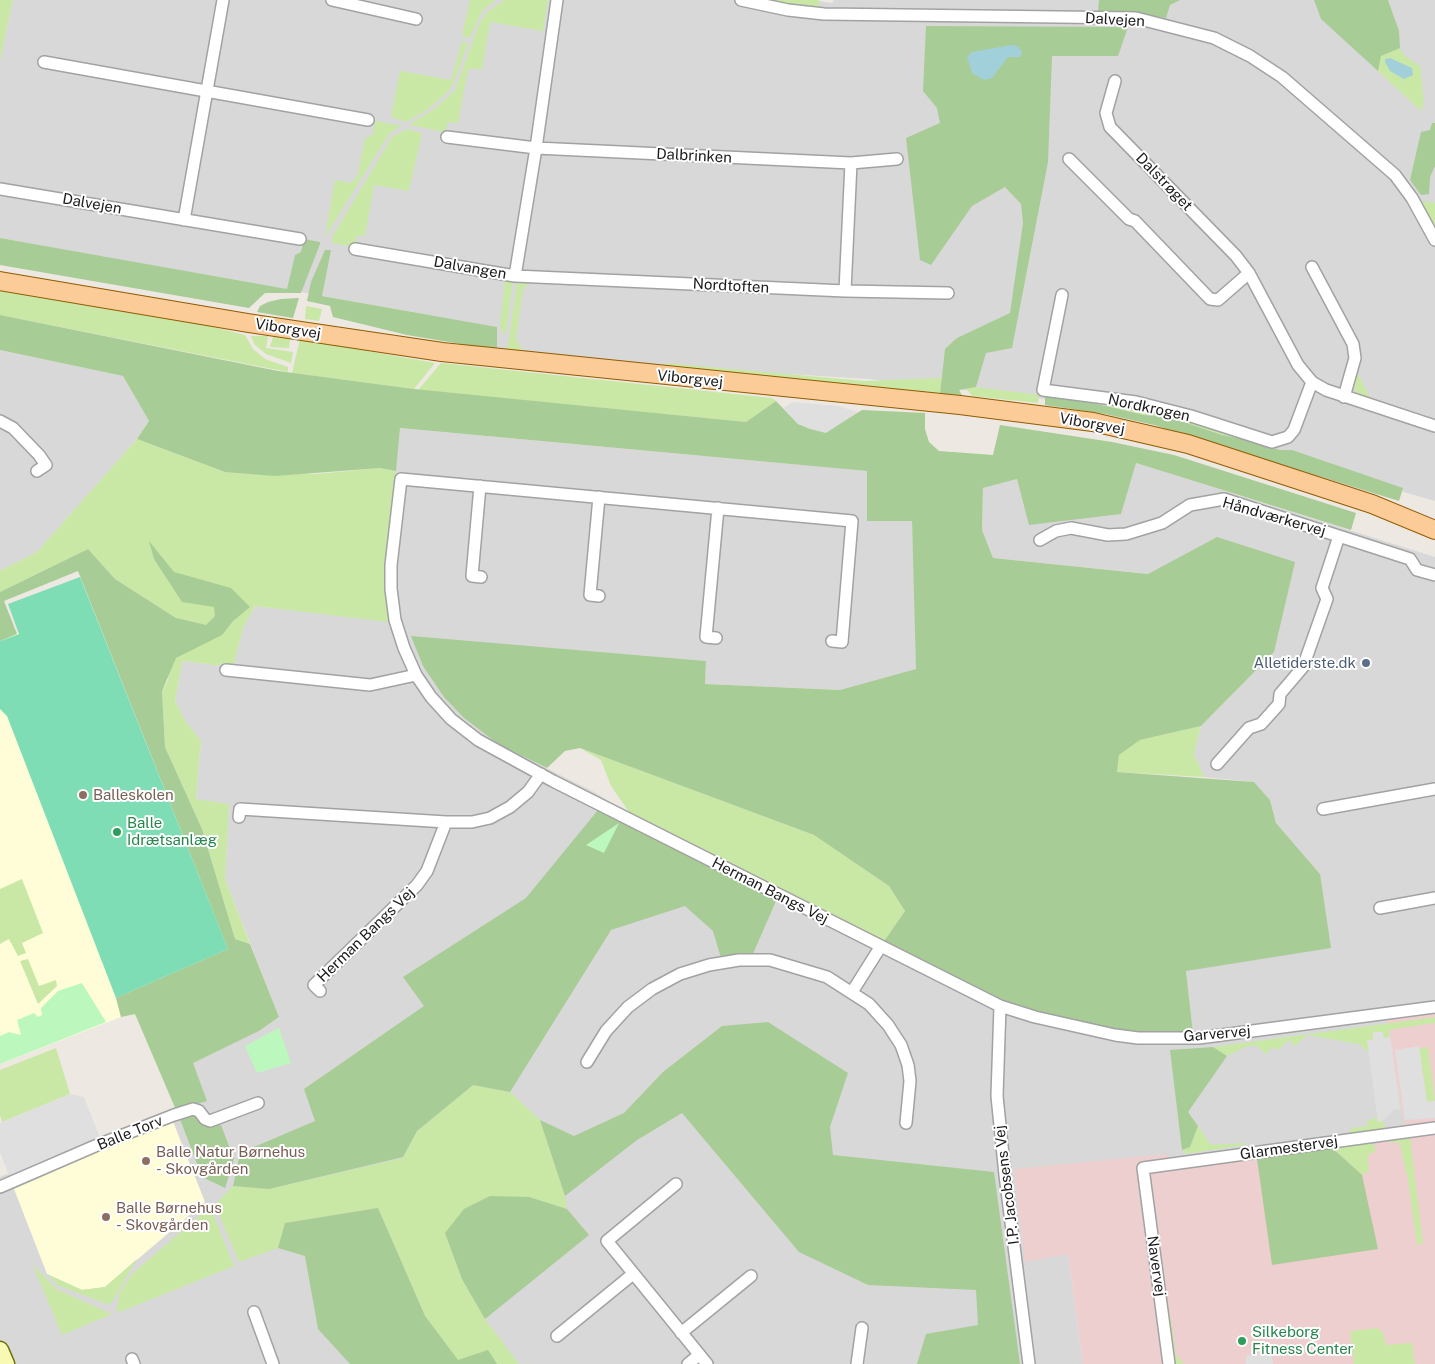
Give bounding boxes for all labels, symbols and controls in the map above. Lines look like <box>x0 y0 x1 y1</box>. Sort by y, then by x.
street label: Dalvejen <box>1085 9 1145 31</box>
street label: Dalbrinken <box>656 145 732 167</box>
street label: Dalstrøget <box>1132 149 1196 215</box>
street label: Dalvejen <box>61 190 123 218</box>
street label: Dalvangen <box>432 253 508 283</box>
street label: Nordtoften <box>692 275 770 297</box>
street label: Viborgvej <box>254 315 322 343</box>
street label: Viborgvej <box>656 367 724 391</box>
street label: Nordkrogen <box>1106 391 1192 425</box>
street label: Viborgvej <box>1058 409 1126 439</box>
street label: Håndværkervej <box>1220 494 1328 540</box>
place label: Alletiderste.dk <box>1254 654 1356 672</box>
marker: Alletiderste.dk <box>1360 657 1372 669</box>
place label: Balleskolen <box>93 786 174 804</box>
marker: Balleskolen <box>77 789 89 801</box>
place label: Balle Idrætsanlæg <box>127 814 217 849</box>
marker: Balle Idrætsanlæg <box>111 826 123 838</box>
street label: Herman Bangs Vej <box>709 854 831 928</box>
street label: Herman Bangs Vej <box>314 884 418 986</box>
street label: Garvervej <box>1183 1022 1251 1046</box>
street label: Balle Torv <box>95 1112 165 1154</box>
street label: I.P. Jacobsens Vej <box>991 1124 1023 1246</box>
street label: Glarmestervej <box>1239 1132 1339 1164</box>
place label: Balle Natur Børnehus - Skovgården <box>156 1143 305 1178</box>
marker: Balle Natur Børnehus - Skovgården <box>140 1155 152 1167</box>
place label: Balle Børnehus - Skovgården <box>116 1199 222 1234</box>
marker: Balle Børnehus - Skovgården <box>100 1211 112 1223</box>
street label: Navervej <box>1143 1234 1169 1298</box>
place label: Silkeborg Fitness Center <box>1252 1323 1353 1358</box>
marker: Silkeborg Fitness Center <box>1236 1335 1248 1347</box>

